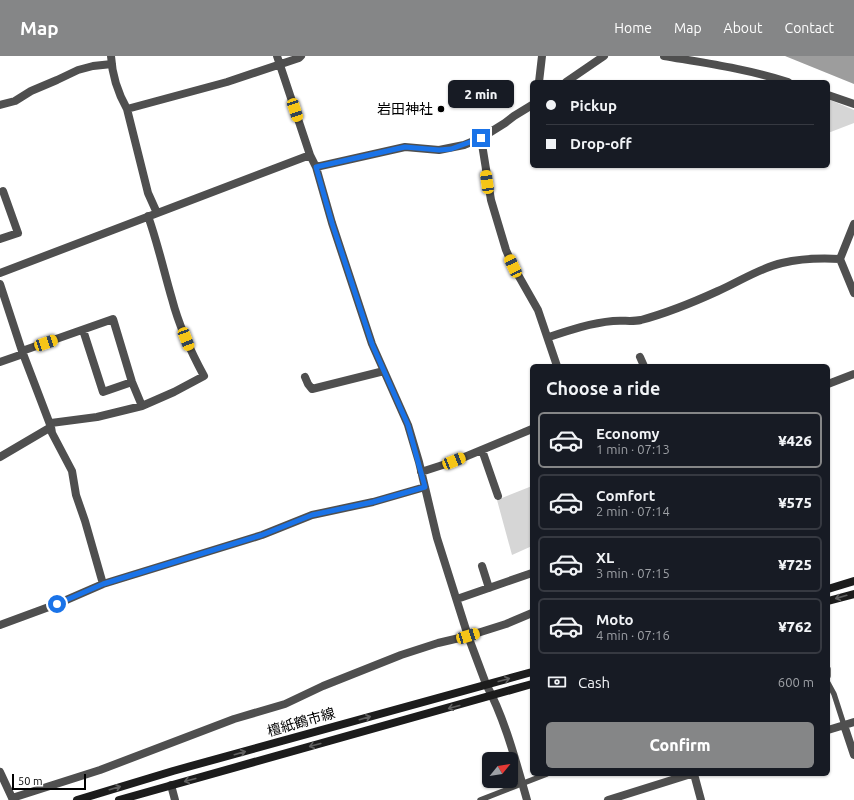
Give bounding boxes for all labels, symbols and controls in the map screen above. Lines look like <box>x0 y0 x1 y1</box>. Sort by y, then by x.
text: Map <box>20 17 59 39</box>
text: Home <box>614 20 652 36</box>
text: Map <box>674 20 702 36</box>
text: About <box>724 20 763 36</box>
text: Contact <box>785 20 834 36</box>
callout: 2 min <box>448 80 514 108</box>
text: 2 min <box>464 87 498 101</box>
car <box>286 97 304 123</box>
text: Pickup <box>570 97 617 114</box>
place label: 岩田神社 <box>377 101 433 117</box>
marker: 岩田神社 <box>436 104 446 114</box>
route end <box>472 129 490 147</box>
text: Drop-off <box>570 135 632 152</box>
car <box>479 169 495 195</box>
car <box>502 253 524 279</box>
car <box>176 326 196 352</box>
car <box>33 333 59 353</box>
text: Choose a ride <box>546 378 660 398</box>
icon: car <box>548 422 584 458</box>
text: Economy <box>596 425 660 442</box>
text: ¥426 <box>778 432 812 449</box>
text: 1 min · 07:13 <box>596 442 670 456</box>
car <box>441 451 467 471</box>
icon: car <box>548 484 584 520</box>
text: Comfort <box>596 487 655 504</box>
text: ¥575 <box>778 494 812 511</box>
text: 2 min · 07:14 <box>596 504 670 518</box>
icon: car <box>548 546 584 582</box>
text: XL <box>596 549 614 566</box>
text: ¥725 <box>778 556 812 573</box>
text: 3 min · 07:15 <box>596 566 670 580</box>
one-way arrow <box>835 594 848 601</box>
route start <box>48 595 66 613</box>
icon: car <box>548 608 584 644</box>
text: Moto <box>596 611 634 628</box>
text: ¥762 <box>778 618 812 635</box>
car <box>455 627 481 645</box>
text: 4 min · 07:16 <box>596 628 670 642</box>
icon: cash <box>546 671 568 693</box>
text: Cash <box>578 674 610 691</box>
one-way arrow <box>497 675 510 683</box>
text: 600 m <box>778 675 814 689</box>
one-way arrow <box>448 703 461 711</box>
street label: 檀紙鶴市線 <box>265 705 337 739</box>
one-way arrow <box>358 714 371 721</box>
button: Confirm <box>546 722 814 768</box>
one-way arrow <box>309 742 322 749</box>
one-way arrow <box>233 749 246 756</box>
north arrow <box>482 752 518 788</box>
map controls <box>482 752 518 788</box>
scale bar <box>12 772 86 791</box>
text: 50 m <box>18 775 42 787</box>
one-way arrow <box>184 777 197 784</box>
one-way arrow <box>108 784 121 791</box>

